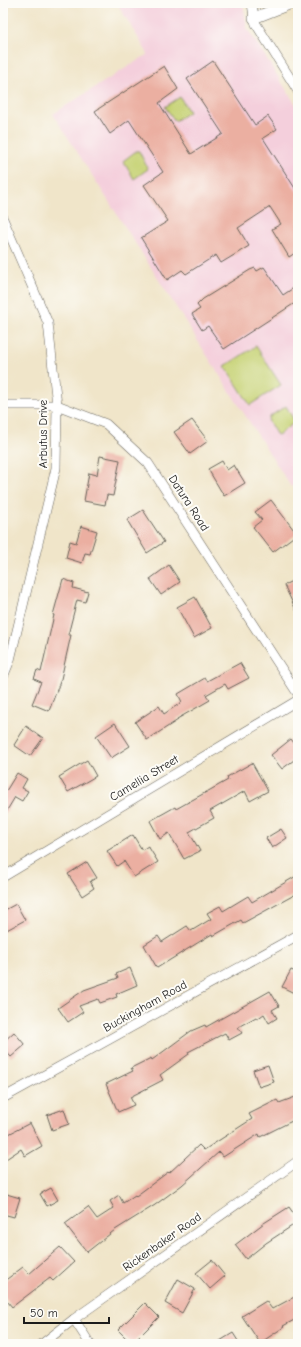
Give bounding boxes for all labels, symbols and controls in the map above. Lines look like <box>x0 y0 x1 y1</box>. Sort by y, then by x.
street label: Arbutus Drive <box>36 400 50 468</box>
street label: Datura Road <box>166 472 212 534</box>
street label: Camellia Street <box>107 752 181 804</box>
street label: Buckingham Road <box>101 977 189 1035</box>
street label: Rickenbaker Road <box>120 1210 204 1274</box>
scale bar <box>24 1299 109 1325</box>
text: 50 m <box>30 1306 58 1320</box>

